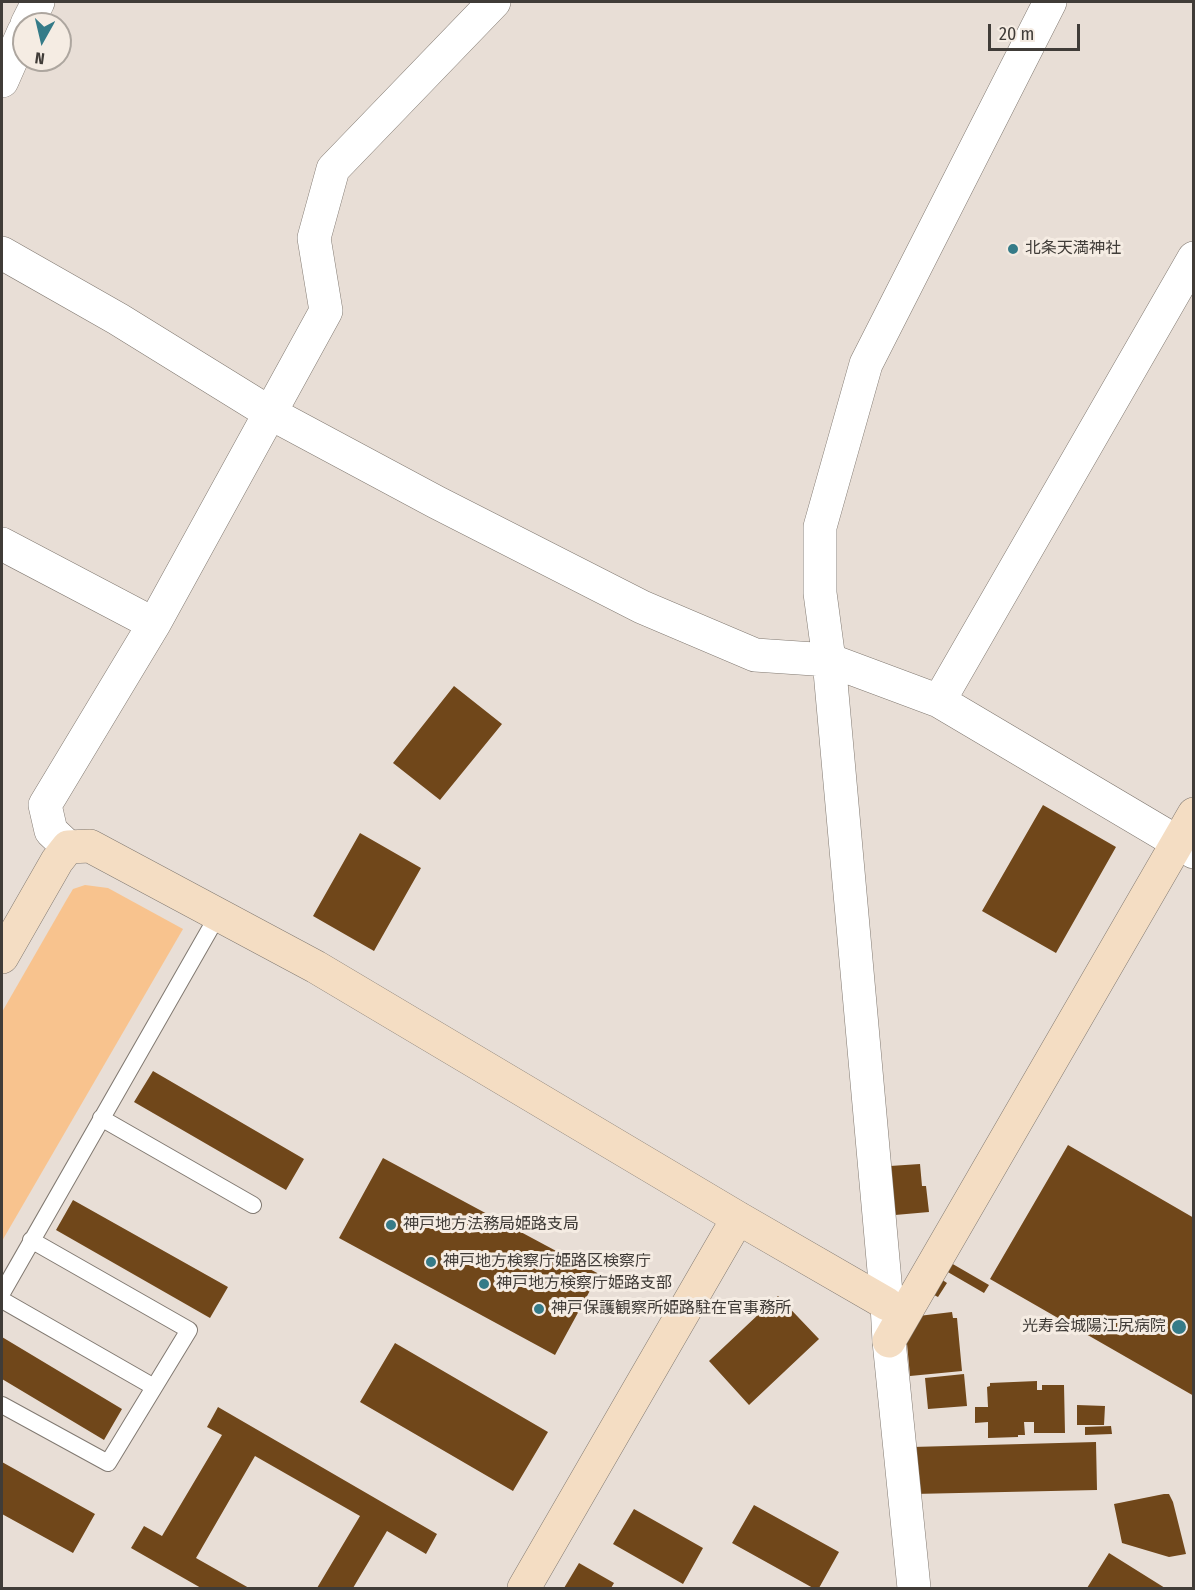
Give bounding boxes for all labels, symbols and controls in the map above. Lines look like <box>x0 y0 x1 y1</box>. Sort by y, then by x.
north arrow <box>12 12 72 72</box>
scale bar <box>991 12 1082 50</box>
text: 20 m <box>999 23 1034 45</box>
text: N <box>34 48 46 68</box>
place label: 北条天満神社 <box>1025 239 1121 259</box>
marker: 北条天満神社 <box>1006 242 1020 256</box>
place label: 神戸地方法務局姫路支局 <box>403 1215 579 1235</box>
marker: 神戸地方法務局姫路支局 <box>384 1218 398 1232</box>
place label: 神戸地方検察庁姫路区検察庁 <box>443 1252 651 1272</box>
marker: 神戸地方検察庁姫路区検察庁 <box>424 1255 438 1269</box>
place label: 神戸地方検察庁姫路支部 <box>496 1274 672 1294</box>
marker: 神戸地方検察庁姫路支部 <box>477 1277 491 1291</box>
place label: 神戸保護観察所姫路駐在官事務所 <box>551 1299 791 1319</box>
marker: 神戸保護観察所姫路駐在官事務所 <box>532 1302 546 1316</box>
place label: 光寿会城陽江尻病院 <box>1022 1317 1166 1337</box>
marker: 光寿会城陽江尻病院 <box>1170 1318 1188 1336</box>

